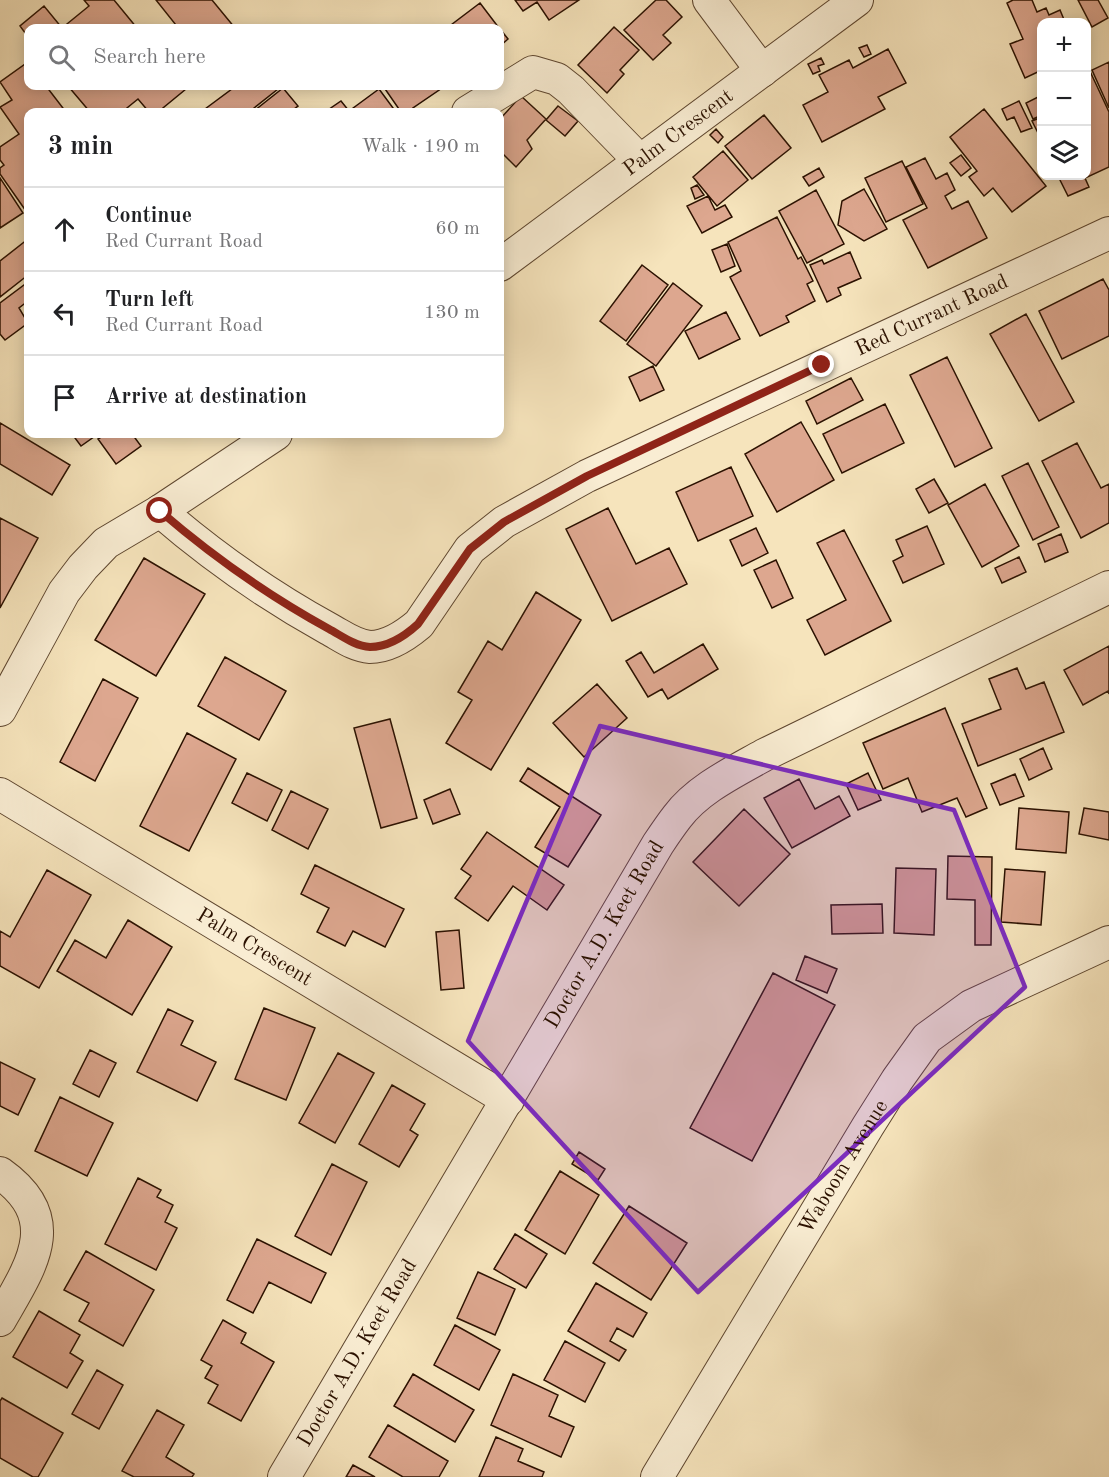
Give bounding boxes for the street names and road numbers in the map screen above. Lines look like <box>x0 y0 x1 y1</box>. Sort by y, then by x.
street label: Palm Crescent <box>619 85 737 180</box>
street label: Red Currant Road <box>852 271 1011 360</box>
street label: Doctor A.D. Keet Road <box>541 837 668 1032</box>
street label: Palm Crescent <box>193 904 316 990</box>
street label: Waboom Avenue <box>795 1096 892 1237</box>
street label: Doctor A.D. Keet Road <box>294 1256 421 1450</box>

